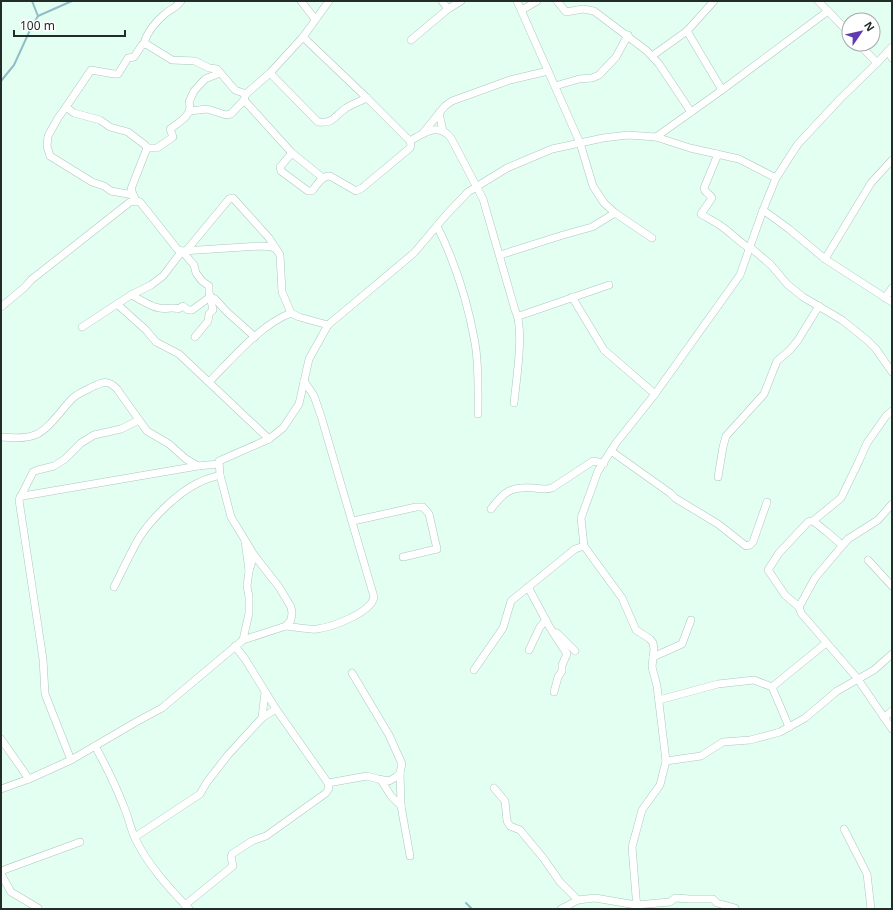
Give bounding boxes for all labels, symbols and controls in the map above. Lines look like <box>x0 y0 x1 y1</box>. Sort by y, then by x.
scale bar <box>14 12 125 38</box>
north arrow <box>841 12 881 52</box>
text: 100 m <box>20 17 55 34</box>
text: N <box>861 18 878 34</box>

